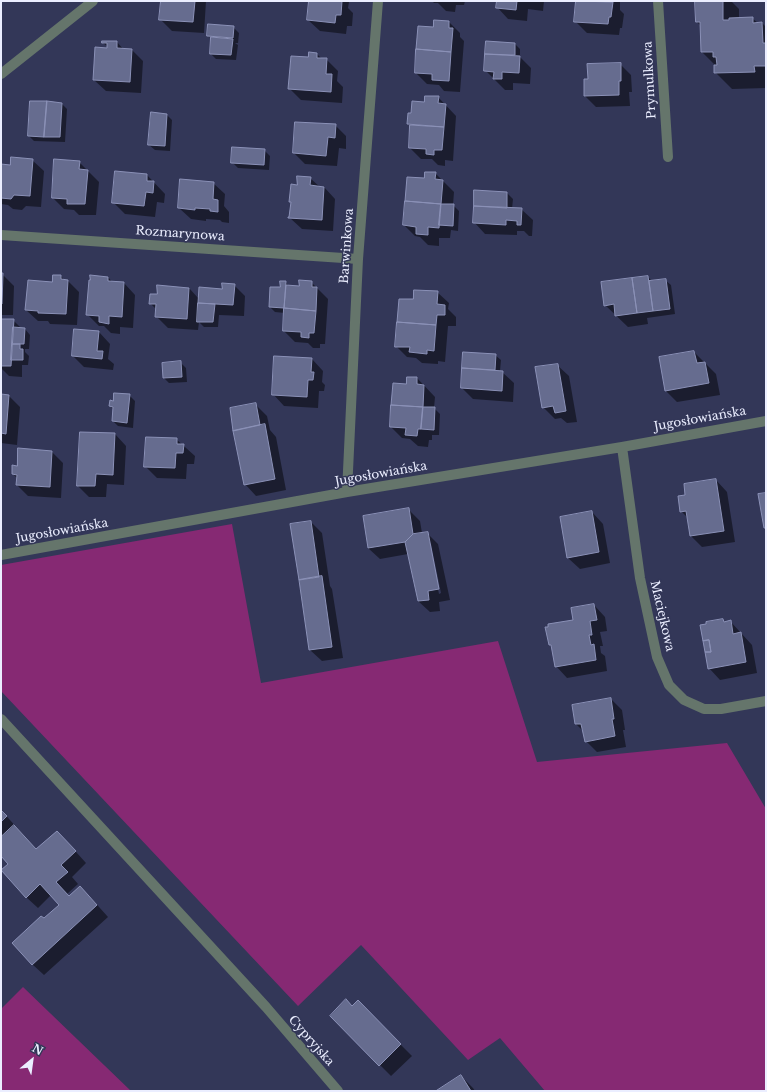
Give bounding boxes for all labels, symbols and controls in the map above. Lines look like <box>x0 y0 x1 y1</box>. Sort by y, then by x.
street label: Prymulkowa <box>641 41 659 119</box>
street label: Barwinkowa <box>337 208 357 284</box>
street label: Rozmarynowa <box>135 224 225 244</box>
street label: Jugosłowiańska <box>653 404 747 434</box>
street label: Jugosłowiańska <box>334 459 428 489</box>
street label: Jugosłowiańska <box>15 516 109 546</box>
street label: Maciejkowa <box>647 579 677 653</box>
street label: Cypryjska <box>285 1013 337 1069</box>
north arrow <box>12 1040 52 1080</box>
text: N <box>30 1041 46 1058</box>

